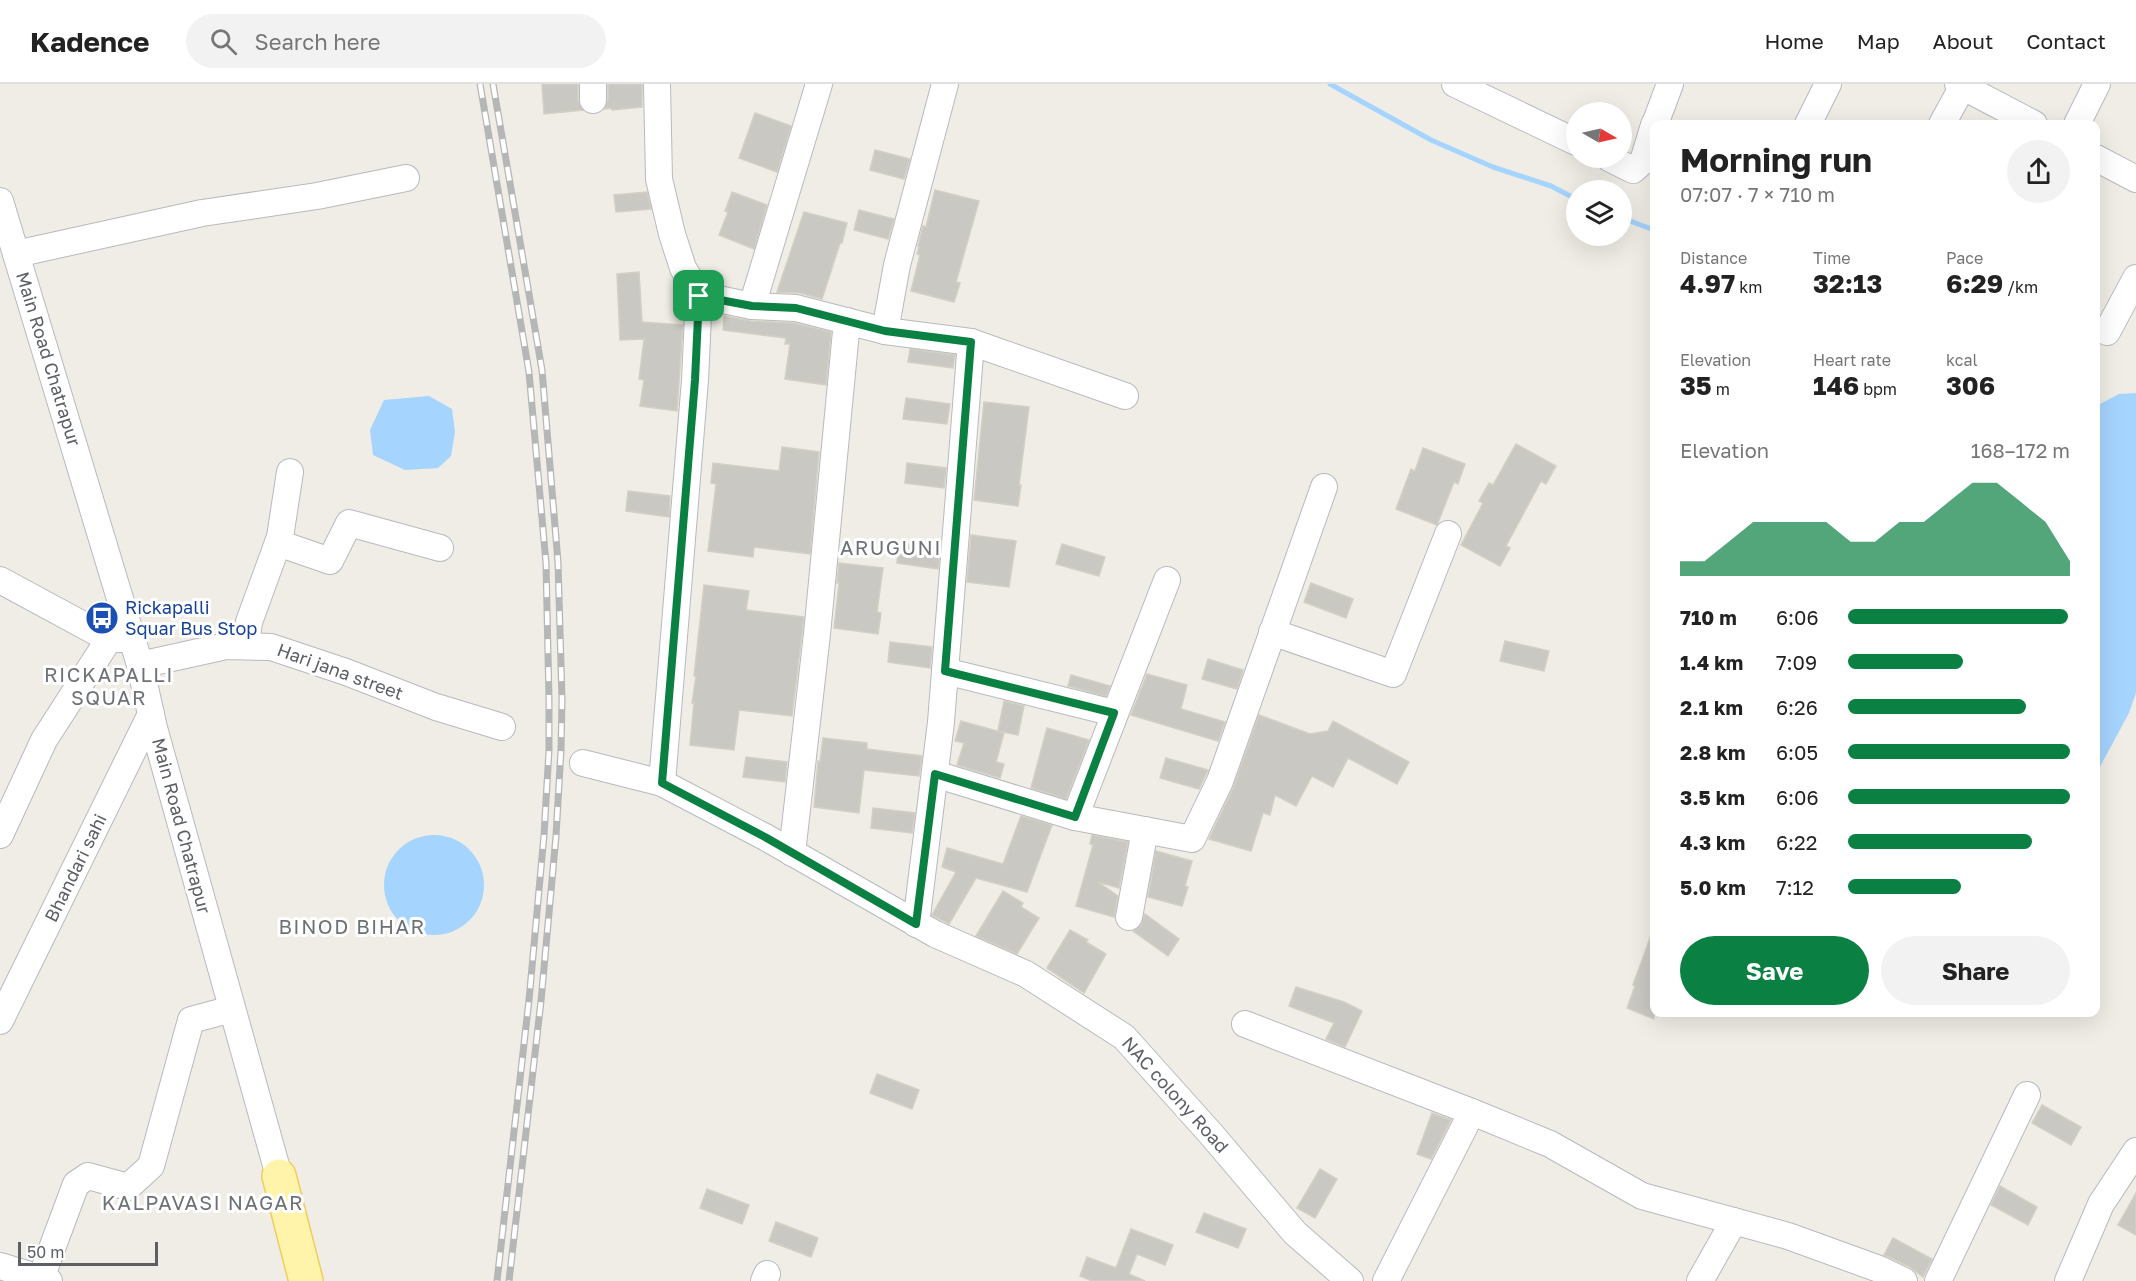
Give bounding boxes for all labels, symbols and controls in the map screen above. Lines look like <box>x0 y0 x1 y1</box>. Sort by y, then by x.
search box <box>186 14 606 68</box>
text: Kadence <box>30 25 150 58</box>
icon: search <box>207 25 240 58</box>
text: Search here <box>255 28 381 55</box>
text: Home <box>1764 28 1824 54</box>
text: Map <box>1857 28 1900 54</box>
text: About <box>1933 28 1993 54</box>
text: Contact <box>2026 28 2106 54</box>
north arrow <box>1566 102 1632 168</box>
map controls <box>1566 102 1632 246</box>
text: Morning run <box>1680 140 1872 179</box>
button: share <box>2007 140 2070 203</box>
button: layers <box>1566 180 1632 246</box>
text: 07:07 · 7 × 710 m <box>1680 182 1835 206</box>
text: Distance <box>1680 248 1747 268</box>
text: Time <box>1813 248 1851 268</box>
text: Pace <box>1946 248 1983 268</box>
text: 4.97 <box>1680 268 1735 299</box>
text: 32:13 <box>1813 268 1882 299</box>
text: 6:29 <box>1946 268 2003 299</box>
street label: Main Road Chatrapur <box>12 269 86 449</box>
pin <box>673 270 724 321</box>
text: km <box>1735 277 1762 297</box>
text: /km <box>2003 277 2038 297</box>
icon: arrive <box>682 279 715 312</box>
text: Elevation <box>1680 350 1751 370</box>
text: Heart rate <box>1813 350 1891 370</box>
text: kcal <box>1946 350 1978 370</box>
text: 35 <box>1680 370 1712 401</box>
text: 146 <box>1813 370 1859 401</box>
text: 306 <box>1946 370 1995 401</box>
text: m <box>1712 379 1730 399</box>
text: bpm <box>1859 379 1897 399</box>
text: Elevation <box>1680 438 1769 462</box>
text: 168–172 m <box>1971 438 2070 462</box>
district label: ARUGUNI <box>840 535 942 559</box>
place label: Rickapalli Squar Bus Stop <box>125 596 257 639</box>
bus stop icon: Rickapalli Squar Bus Stop <box>84 600 120 636</box>
text: 710 m <box>1680 605 1737 629</box>
text: 6:06 <box>1776 605 1819 629</box>
street label: Hari jana street <box>274 638 406 704</box>
text: 1.4 km <box>1680 650 1743 674</box>
text: 7:09 <box>1776 650 1817 674</box>
district label: RICKAPALLI SQUAR <box>44 662 174 709</box>
text: 2.1 km <box>1680 695 1743 719</box>
text: 6:26 <box>1776 695 1818 719</box>
street label: Main Road Chatrapur <box>148 735 216 916</box>
text: 2.8 km <box>1680 740 1746 764</box>
text: 6:05 <box>1776 740 1818 764</box>
text: 3.5 km <box>1680 785 1745 809</box>
text: 6:06 <box>1776 785 1819 809</box>
street label: Bhandari sahi <box>39 810 111 925</box>
text: 4.3 km <box>1680 830 1745 854</box>
text: 6:22 <box>1776 830 1817 854</box>
text: 5.0 km <box>1680 875 1746 899</box>
text: 7:12 <box>1776 875 1814 899</box>
district label: BINOD BIHAR <box>278 914 426 938</box>
button: Save <box>1680 936 1869 1005</box>
button: Share <box>1881 936 2070 1005</box>
street label: NAC colony Road <box>1118 1032 1234 1157</box>
district label: KALPAVASI NAGAR <box>102 1190 304 1214</box>
scale bar <box>18 1239 158 1266</box>
text: 50 m <box>27 1242 64 1262</box>

